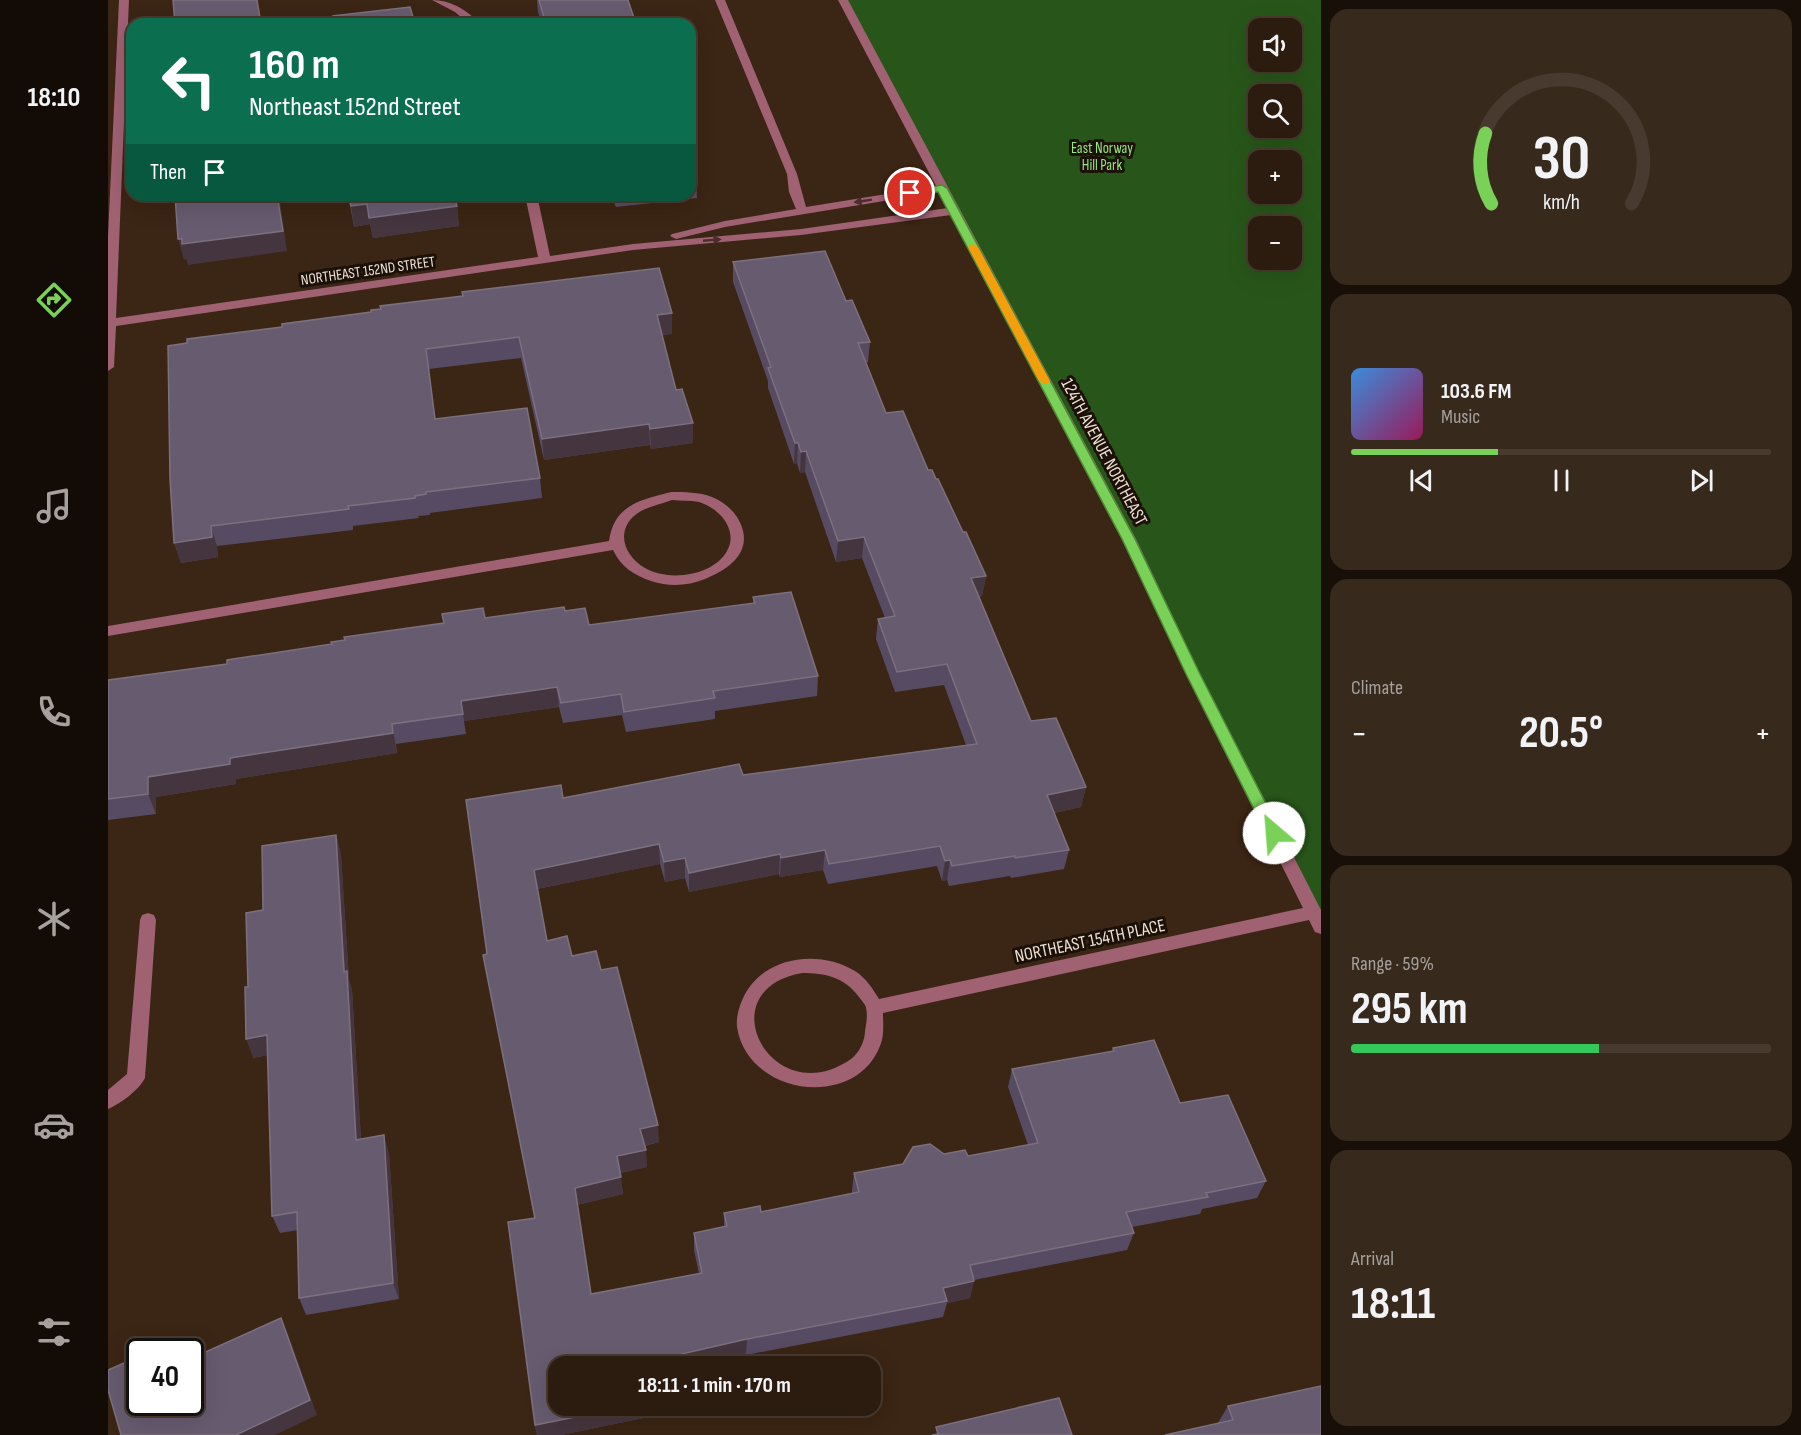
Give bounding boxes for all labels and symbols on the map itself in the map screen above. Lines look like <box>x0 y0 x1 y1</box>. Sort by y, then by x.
park label: East Norway Hill Park <box>1071 139 1133 175</box>
pin <box>884 167 935 218</box>
one-way arrow <box>853 196 872 205</box>
one-way arrow <box>702 235 721 245</box>
street label: NORTHEAST 152ND STREET <box>300 252 436 290</box>
street label: 124TH AVENUE NORTHEAST <box>1056 375 1152 529</box>
position arrow <box>1242 801 1306 865</box>
street label: NORTHEAST 154TH PLACE <box>1013 915 1167 967</box>
speed limit sign: 40 <box>126 1338 204 1416</box>

